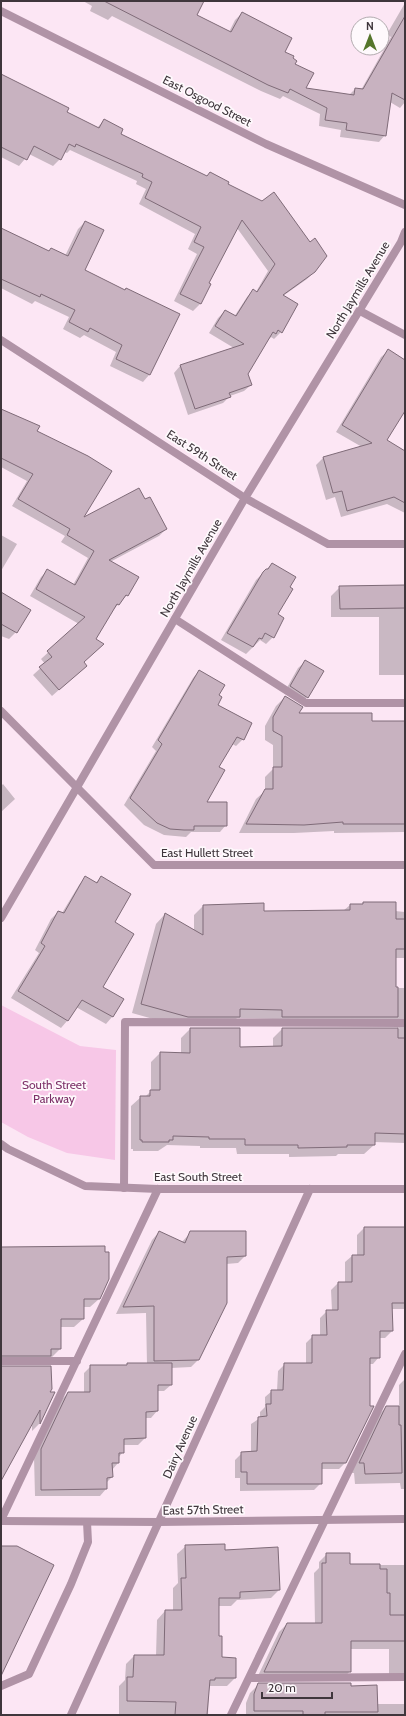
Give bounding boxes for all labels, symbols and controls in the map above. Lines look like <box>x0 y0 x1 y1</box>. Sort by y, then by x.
north arrow <box>350 16 390 56</box>
text: N <box>366 19 374 33</box>
street label: East Osgood Street <box>160 72 254 129</box>
street label: North Jaymills Avenue <box>323 238 393 341</box>
street label: East 59th Street <box>164 426 241 483</box>
street label: North Jaymills Avenue <box>156 516 225 620</box>
street label: East Hullett Street <box>161 845 253 860</box>
park label: South Street Parkway <box>22 1077 86 1106</box>
street label: East South Street <box>154 1169 242 1184</box>
street label: Dairy Avenue <box>159 1413 200 1481</box>
street label: East 57th Street <box>162 1501 243 1518</box>
scale bar <box>262 1674 332 1700</box>
text: 20 m <box>268 1680 296 1695</box>

